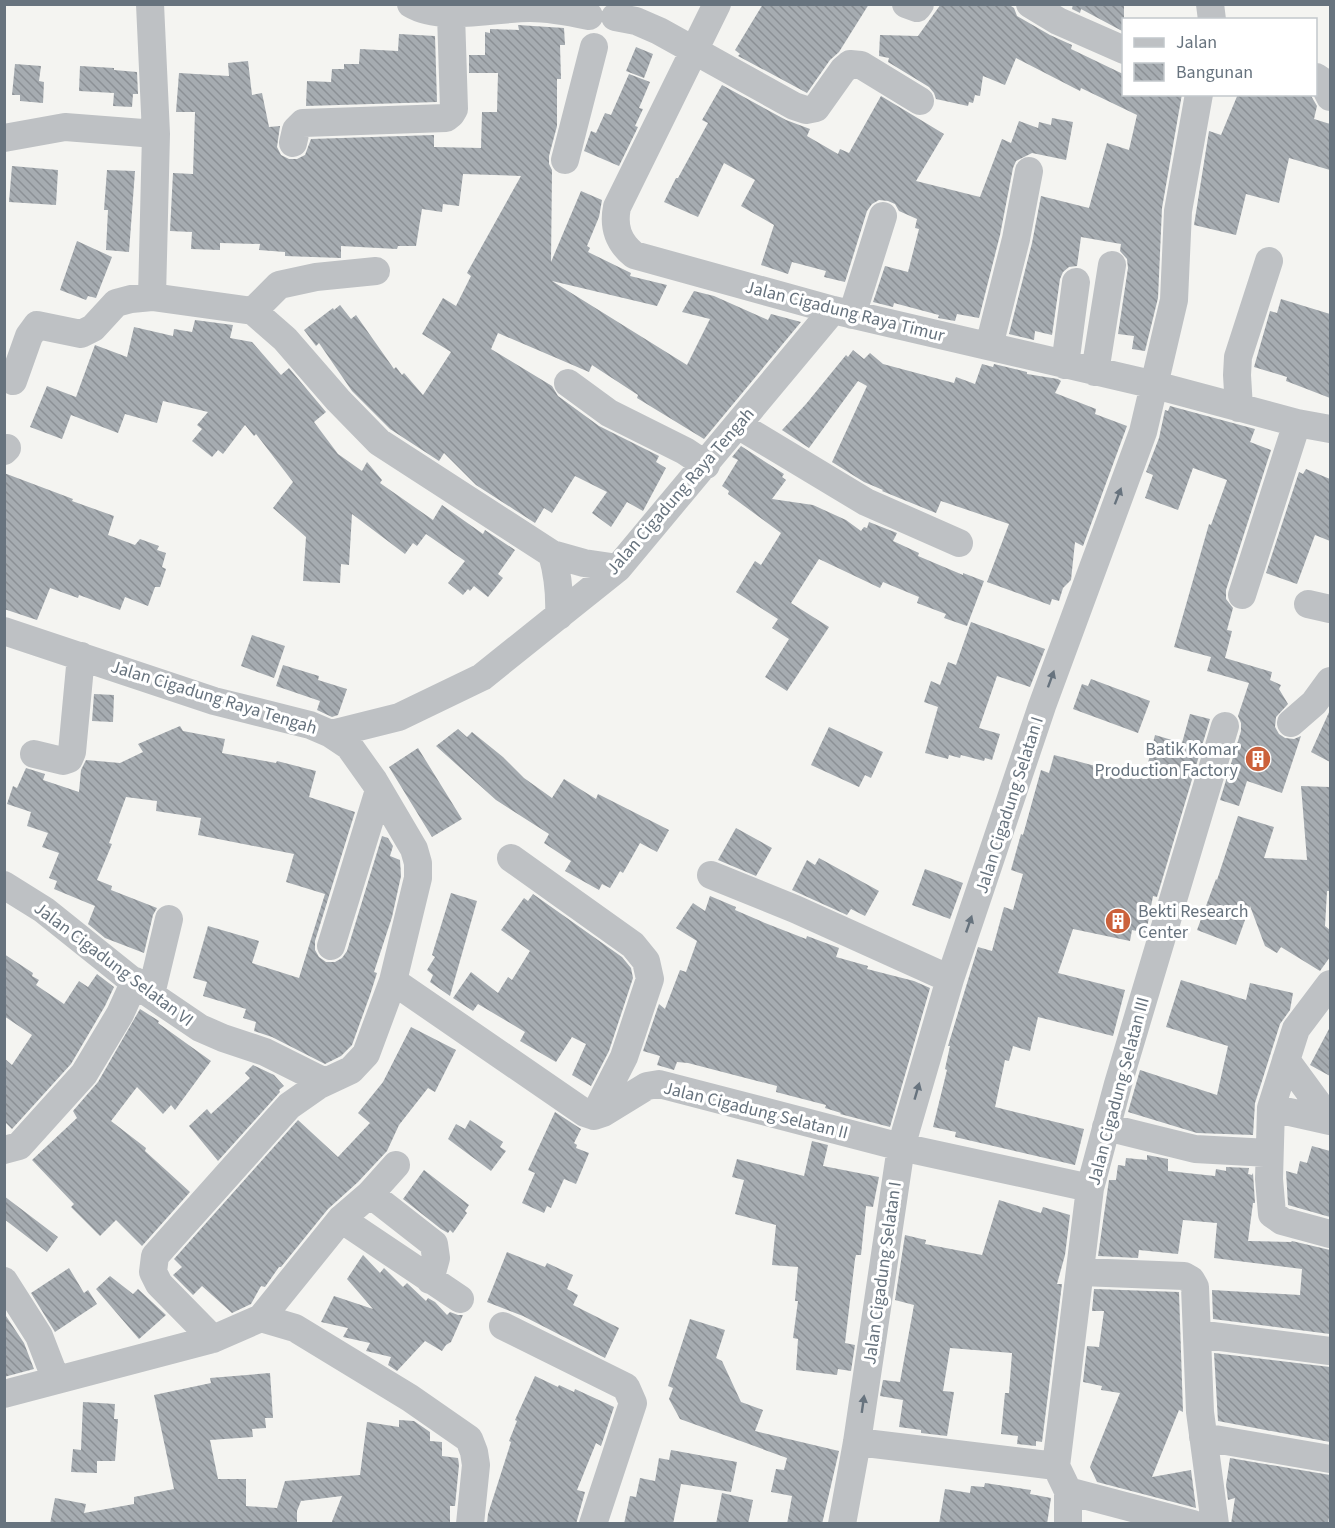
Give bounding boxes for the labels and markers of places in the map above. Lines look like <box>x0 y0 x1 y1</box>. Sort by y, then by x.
place label: Batik Komar Production Factory <box>1094 737 1239 783</box>
building icon: Batik Komar Production Factory <box>1243 744 1273 774</box>
place label: Bekti Research Center <box>1138 899 1249 945</box>
building icon: Bekti Research Center <box>1103 906 1133 936</box>

